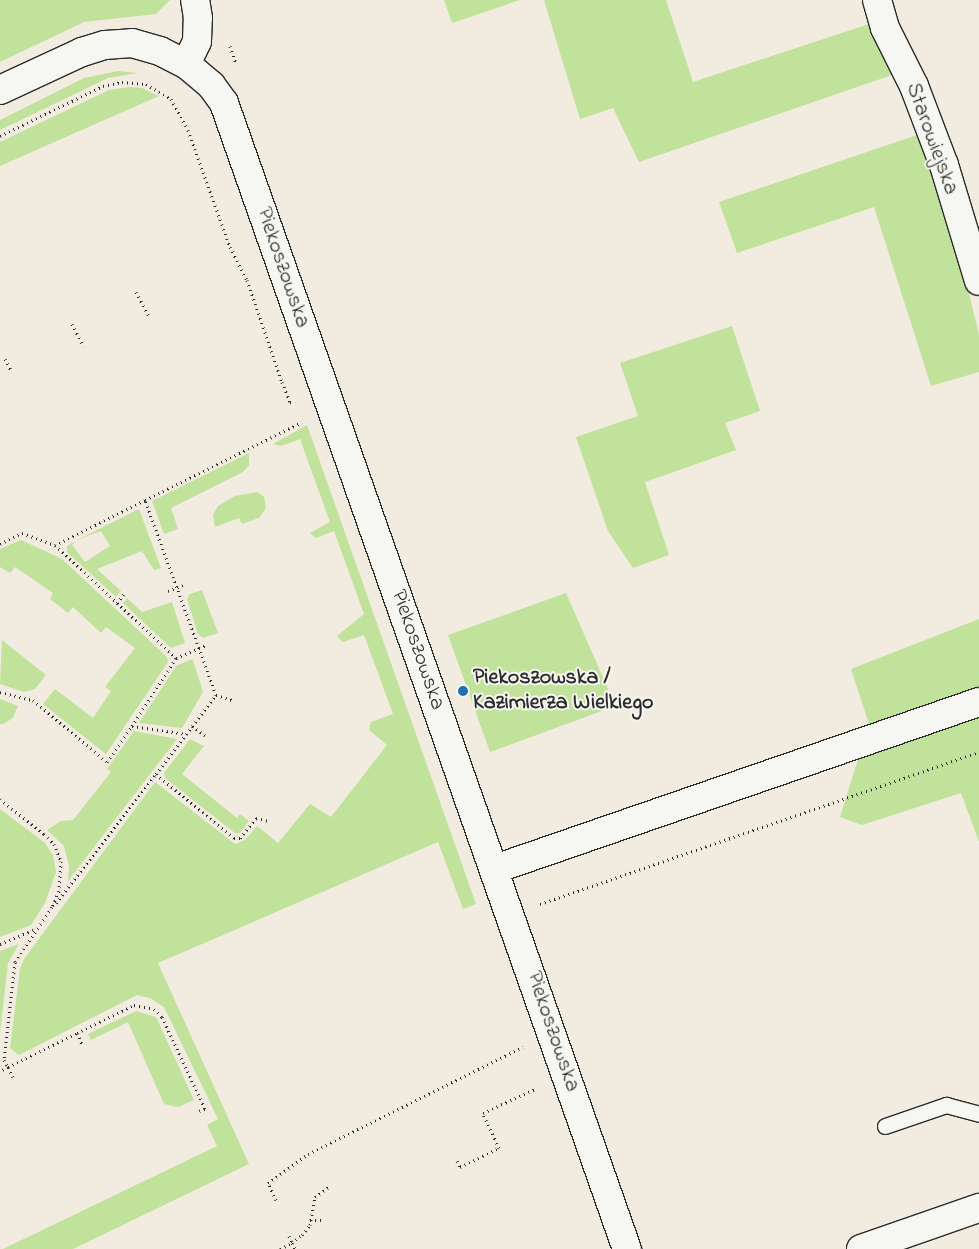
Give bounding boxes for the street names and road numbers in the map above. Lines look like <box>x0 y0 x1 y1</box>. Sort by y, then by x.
street label: Starowiejska <box>899 80 963 198</box>
street label: Piekoszowska <box>249 204 315 332</box>
street label: Piekoszowska <box>384 586 450 714</box>
street label: Piekoszowska <box>519 968 585 1096</box>

